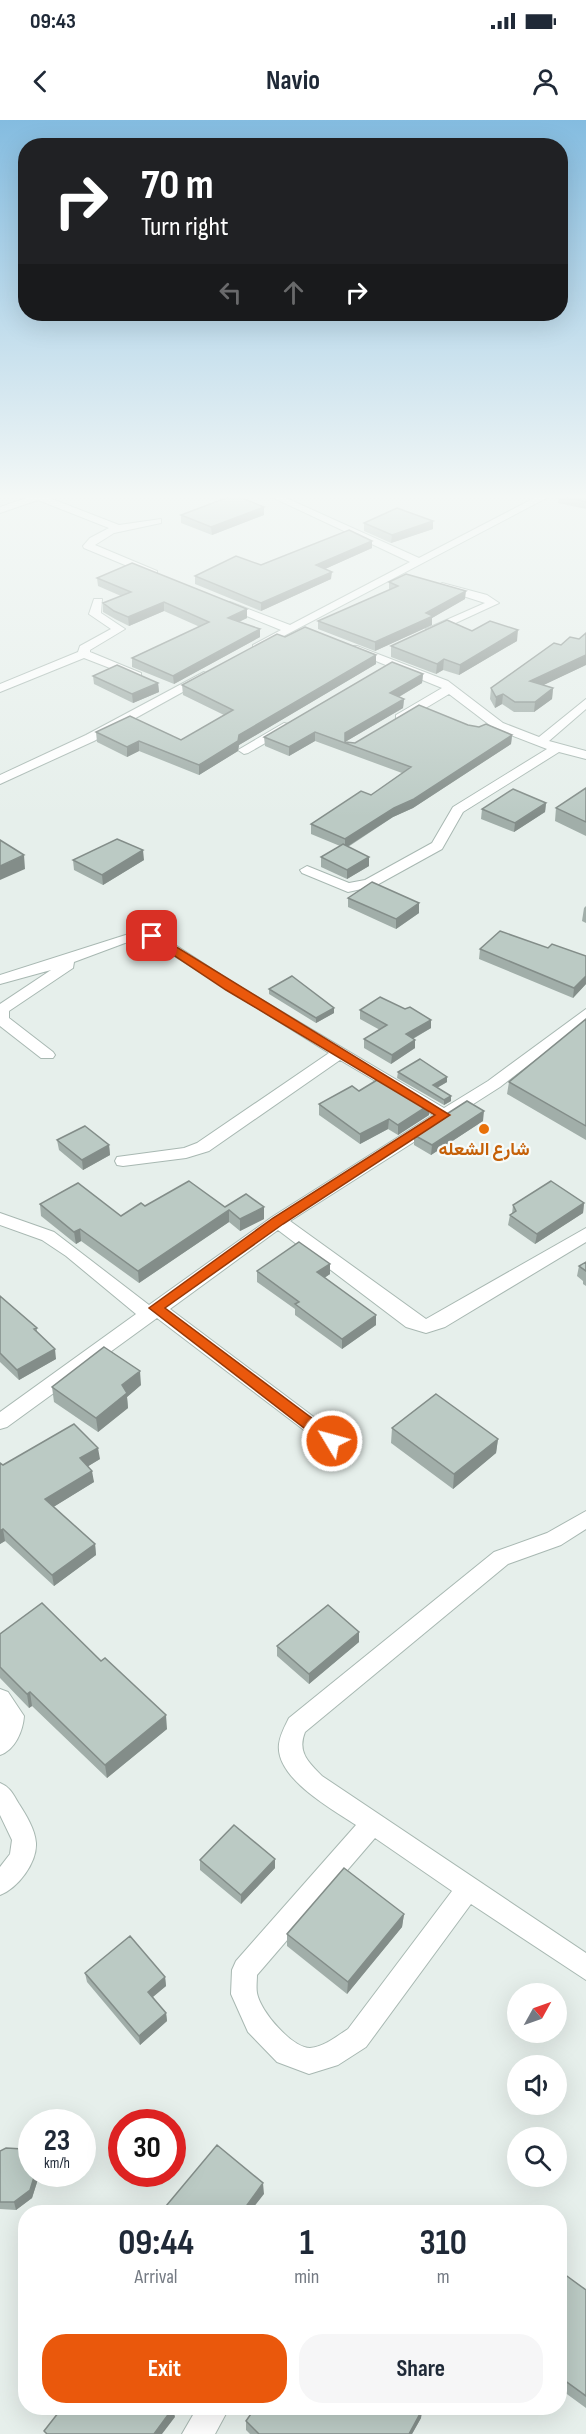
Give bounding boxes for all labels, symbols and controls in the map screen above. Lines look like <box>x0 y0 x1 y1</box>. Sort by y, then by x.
text: 09:43 <box>30 8 76 35</box>
icon: back <box>24 65 57 98</box>
text: Navio <box>266 65 320 97</box>
icon: person <box>529 65 562 98</box>
text: 70 m <box>141 160 214 211</box>
icon: right <box>42 162 120 240</box>
text: Turn right <box>141 211 228 243</box>
icon: left <box>214 276 247 309</box>
icon: ahead <box>277 276 310 309</box>
icon: right <box>340 276 373 309</box>
pin <box>126 910 177 961</box>
icon: arrive <box>135 919 168 952</box>
marker: شارع الشعله <box>477 1122 491 1136</box>
place label: شارع الشعله <box>438 1139 530 1161</box>
position arrow <box>300 1409 364 1473</box>
north arrow <box>507 1983 567 2043</box>
map controls <box>507 1983 567 2187</box>
button: sound <box>507 2055 567 2115</box>
speed limit sign: 30 <box>108 2109 186 2187</box>
text: 23 <box>44 2123 70 2159</box>
button: search <box>507 2127 567 2187</box>
text: km/h <box>44 2154 70 2173</box>
text: 09:44 <box>118 2222 194 2265</box>
text: 1 <box>300 2222 314 2265</box>
text: 310 <box>419 2222 467 2265</box>
text: Arrival <box>135 2265 178 2289</box>
text: min <box>294 2265 319 2289</box>
text: m <box>437 2265 450 2289</box>
button: Exit <box>42 2334 287 2403</box>
button: Share <box>299 2334 543 2403</box>

